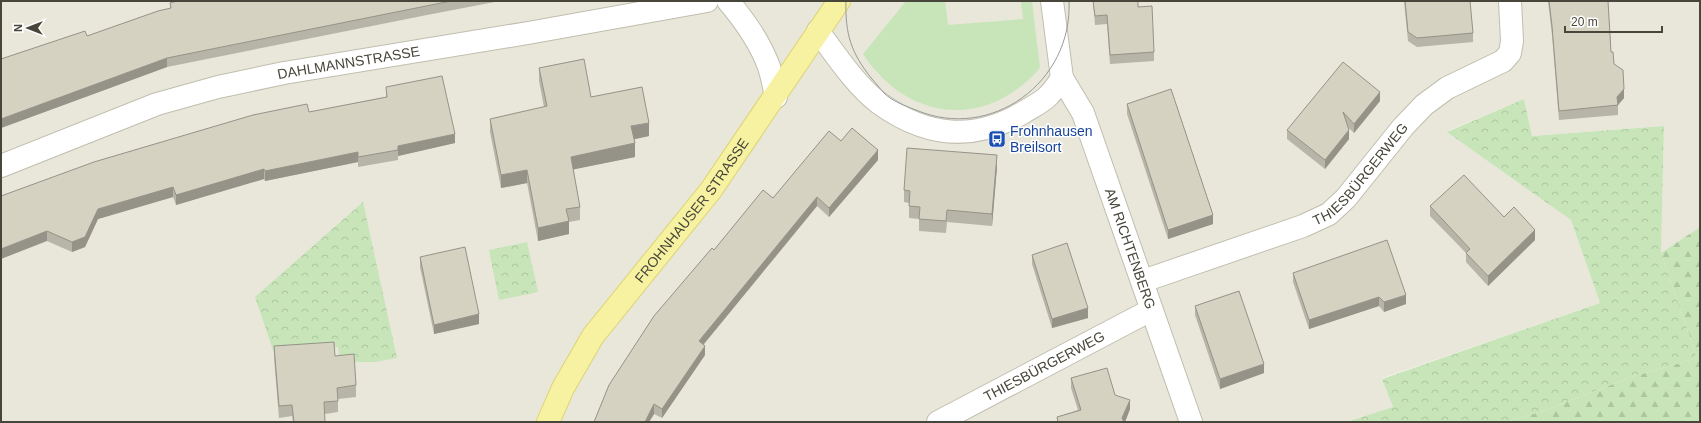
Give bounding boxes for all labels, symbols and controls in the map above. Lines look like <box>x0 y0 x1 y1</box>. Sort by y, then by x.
north arrow <box>8 8 48 48</box>
scale bar <box>1565 8 1662 34</box>
text: 20 m <box>1571 15 1598 29</box>
text: N <box>12 24 24 32</box>
street label: DAHLMANNSTRASSE <box>276 43 421 82</box>
street label: THIESBÜRGERWEG <box>1310 120 1411 228</box>
place label: Frohnhausen Breilsort <box>1010 123 1093 155</box>
bus stop icon: Frohnhausen Breilsort <box>987 129 1007 149</box>
street label: FROHNHAUSER STRASSE <box>631 135 752 286</box>
street label: AM RICHTENBERG <box>1102 186 1159 311</box>
street label: THIESBÜRGERWEG <box>981 328 1107 405</box>

